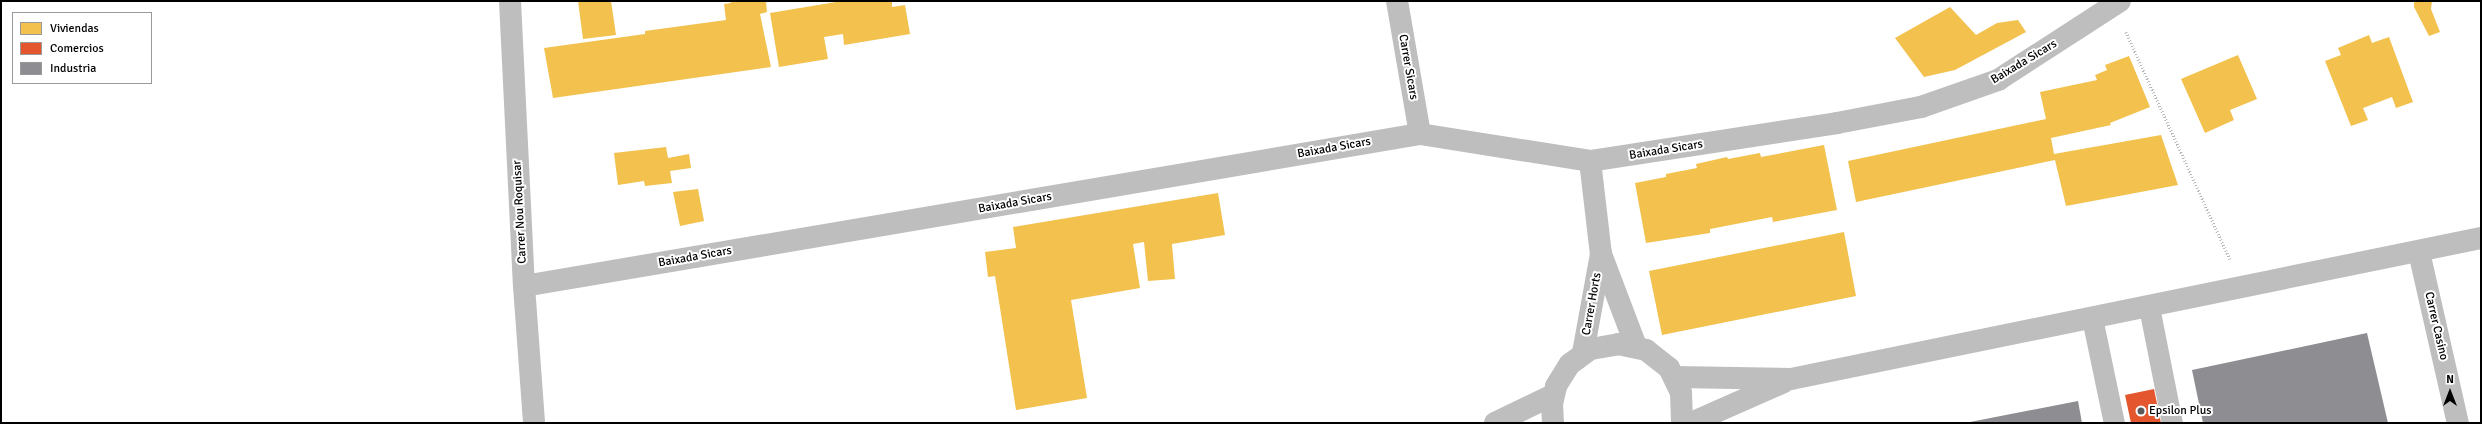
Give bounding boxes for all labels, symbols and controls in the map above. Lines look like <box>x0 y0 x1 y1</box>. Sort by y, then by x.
legend <box>12 12 152 84</box>
text: Viviendas <box>50 21 99 36</box>
street label: Carrer Sicars <box>1395 33 1421 101</box>
street label: Baixada Sicars <box>1988 37 2060 87</box>
text: Comercios <box>50 41 104 56</box>
text: Industria <box>50 61 96 76</box>
street label: Baixada Sicars <box>1296 134 1372 162</box>
street label: Baixada Sicars <box>1628 137 1704 163</box>
street label: Carrer Nou Roquisar <box>510 160 530 264</box>
street label: Baixada Sicars <box>977 189 1053 217</box>
street label: Baixada Sicars <box>657 243 733 271</box>
street label: Carrer Horts <box>1579 272 1605 336</box>
street label: Carrer Casino <box>2421 291 2451 361</box>
north arrow <box>2430 372 2470 412</box>
text: N <box>2446 373 2454 386</box>
place label: Epsilon Plus <box>2149 404 2212 418</box>
marker: Epsilon Plus <box>2136 406 2146 416</box>

